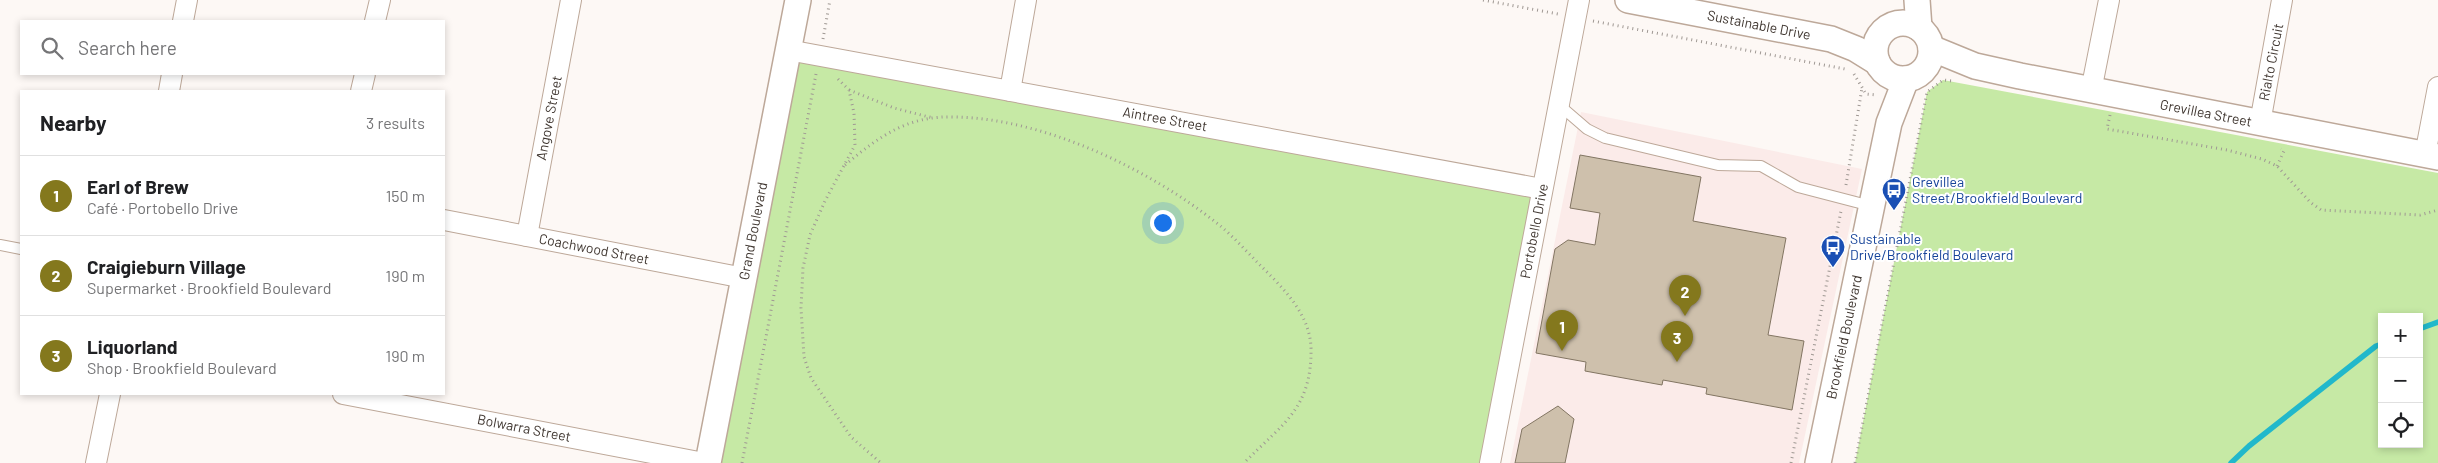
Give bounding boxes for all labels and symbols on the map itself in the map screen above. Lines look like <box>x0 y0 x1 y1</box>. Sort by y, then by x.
street label: Sustainable Drive <box>1706 6 1812 43</box>
street label: Rialto Circuit <box>2255 22 2286 102</box>
street label: Angove Street <box>532 74 565 162</box>
street label: Grevillea Street <box>2159 95 2253 130</box>
street label: Aintree Street <box>1121 103 1209 134</box>
place label: Grevillea Street/Brookfield Boulevard <box>1912 173 2082 206</box>
bus stop icon: Grevillea Street/Brookfield Boulevard <box>1881 177 1907 211</box>
street label: Grand Boulevard <box>735 180 770 281</box>
street label: Portobello Drive <box>1516 182 1551 280</box>
your location <box>1150 210 1176 236</box>
street label: Coachwood Street <box>538 230 651 268</box>
place label: Sustainable Drive/Brookfield Boulevard <box>1850 230 2013 263</box>
bus stop icon: Sustainable Drive/Brookfield Boulevard <box>1820 234 1846 268</box>
street label: Brookfield Boulevard <box>1822 273 1865 401</box>
pin: 2 <box>1669 275 1701 316</box>
pin: 1 <box>1546 310 1578 351</box>
pin: 3 <box>1661 321 1693 362</box>
street label: Bolwarra Street <box>476 410 572 445</box>

